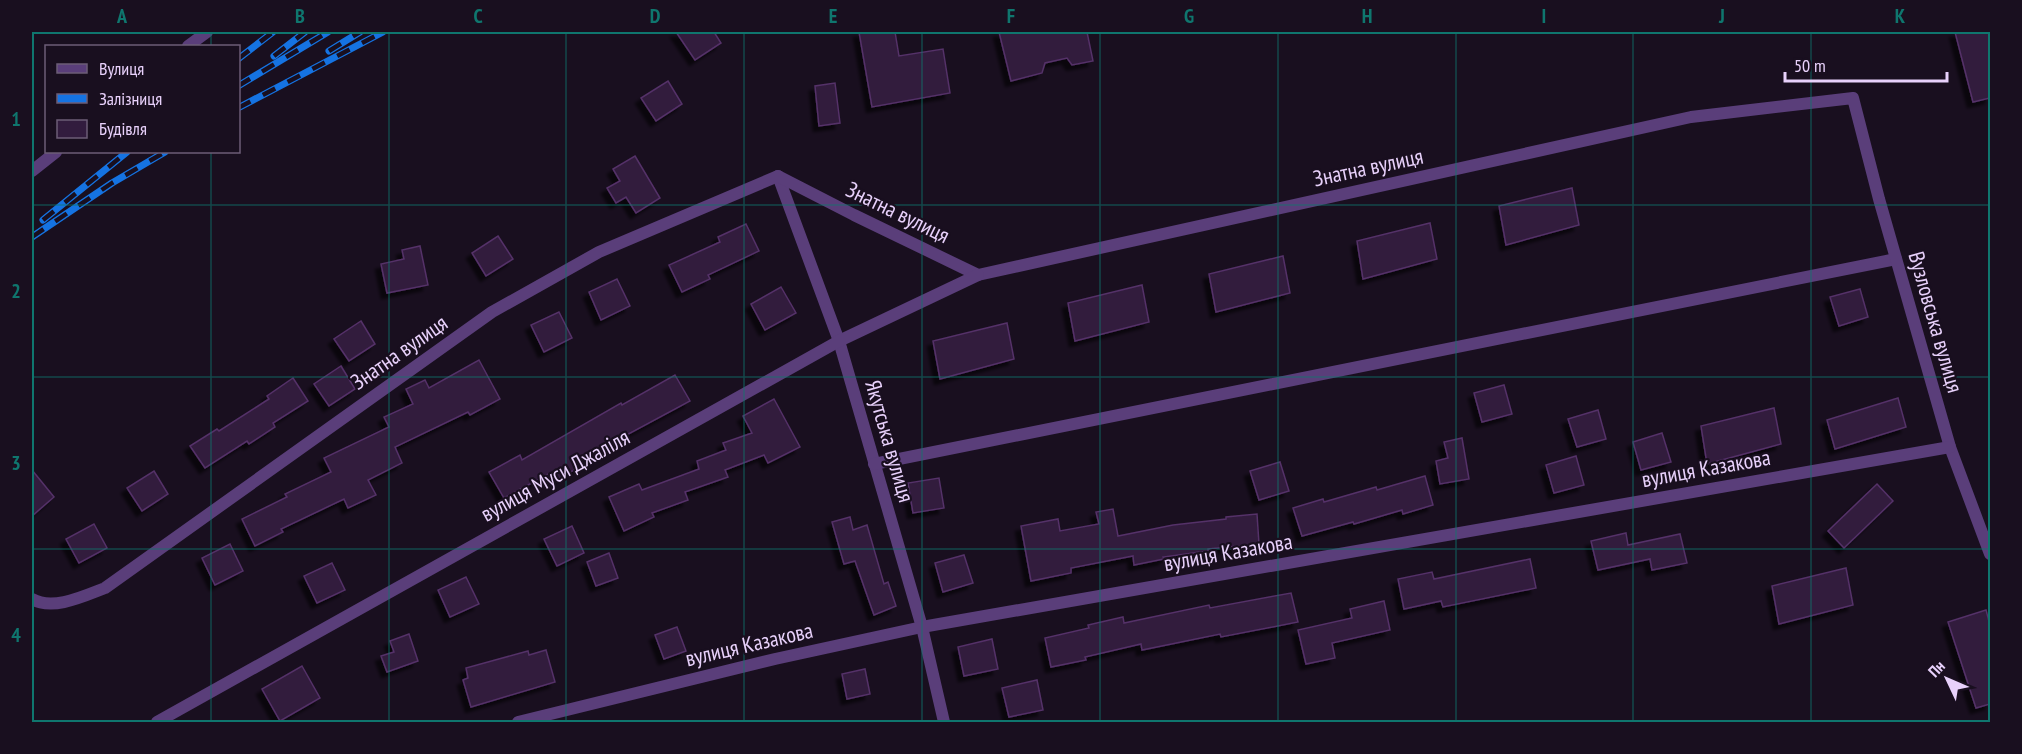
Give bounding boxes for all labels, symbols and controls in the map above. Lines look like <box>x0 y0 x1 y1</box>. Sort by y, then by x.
text: A <box>116 3 128 29</box>
text: B <box>295 3 305 29</box>
text: C <box>473 3 483 29</box>
text: D <box>650 3 661 29</box>
text: E <box>829 3 837 29</box>
text: F <box>1007 3 1015 29</box>
text: G <box>1184 3 1194 29</box>
text: H <box>1362 3 1372 29</box>
text: I <box>1542 3 1546 29</box>
text: J <box>1718 3 1725 29</box>
text: K <box>1895 3 1906 29</box>
legend <box>45 45 240 153</box>
scale bar <box>1785 45 1947 83</box>
text: 50 m <box>1794 54 1826 77</box>
text: Вулиця <box>99 57 144 80</box>
text: Залізниця <box>99 87 162 110</box>
text: 1 <box>11 106 21 132</box>
text: Будівля <box>99 117 147 140</box>
street label: Знатна вулиця <box>1310 142 1426 192</box>
street label: Знатна вулиця <box>842 175 954 249</box>
street label: Вузловська вулиця <box>1902 248 1970 396</box>
text: 2 <box>11 278 21 304</box>
street label: Знатна вулиця <box>345 309 453 395</box>
street label: Якутська вулиця <box>859 377 921 505</box>
street label: вулиця Муси Джаліля <box>476 423 634 527</box>
street label: вулиця Казакова <box>1640 443 1772 493</box>
text: 3 <box>11 450 21 476</box>
street label: вулиця Казакова <box>1162 527 1294 577</box>
street label: вулиця Казакова <box>682 616 816 672</box>
text: 4 <box>11 622 21 648</box>
north arrow <box>1917 649 1977 709</box>
text: Пн <box>1924 656 1949 681</box>

